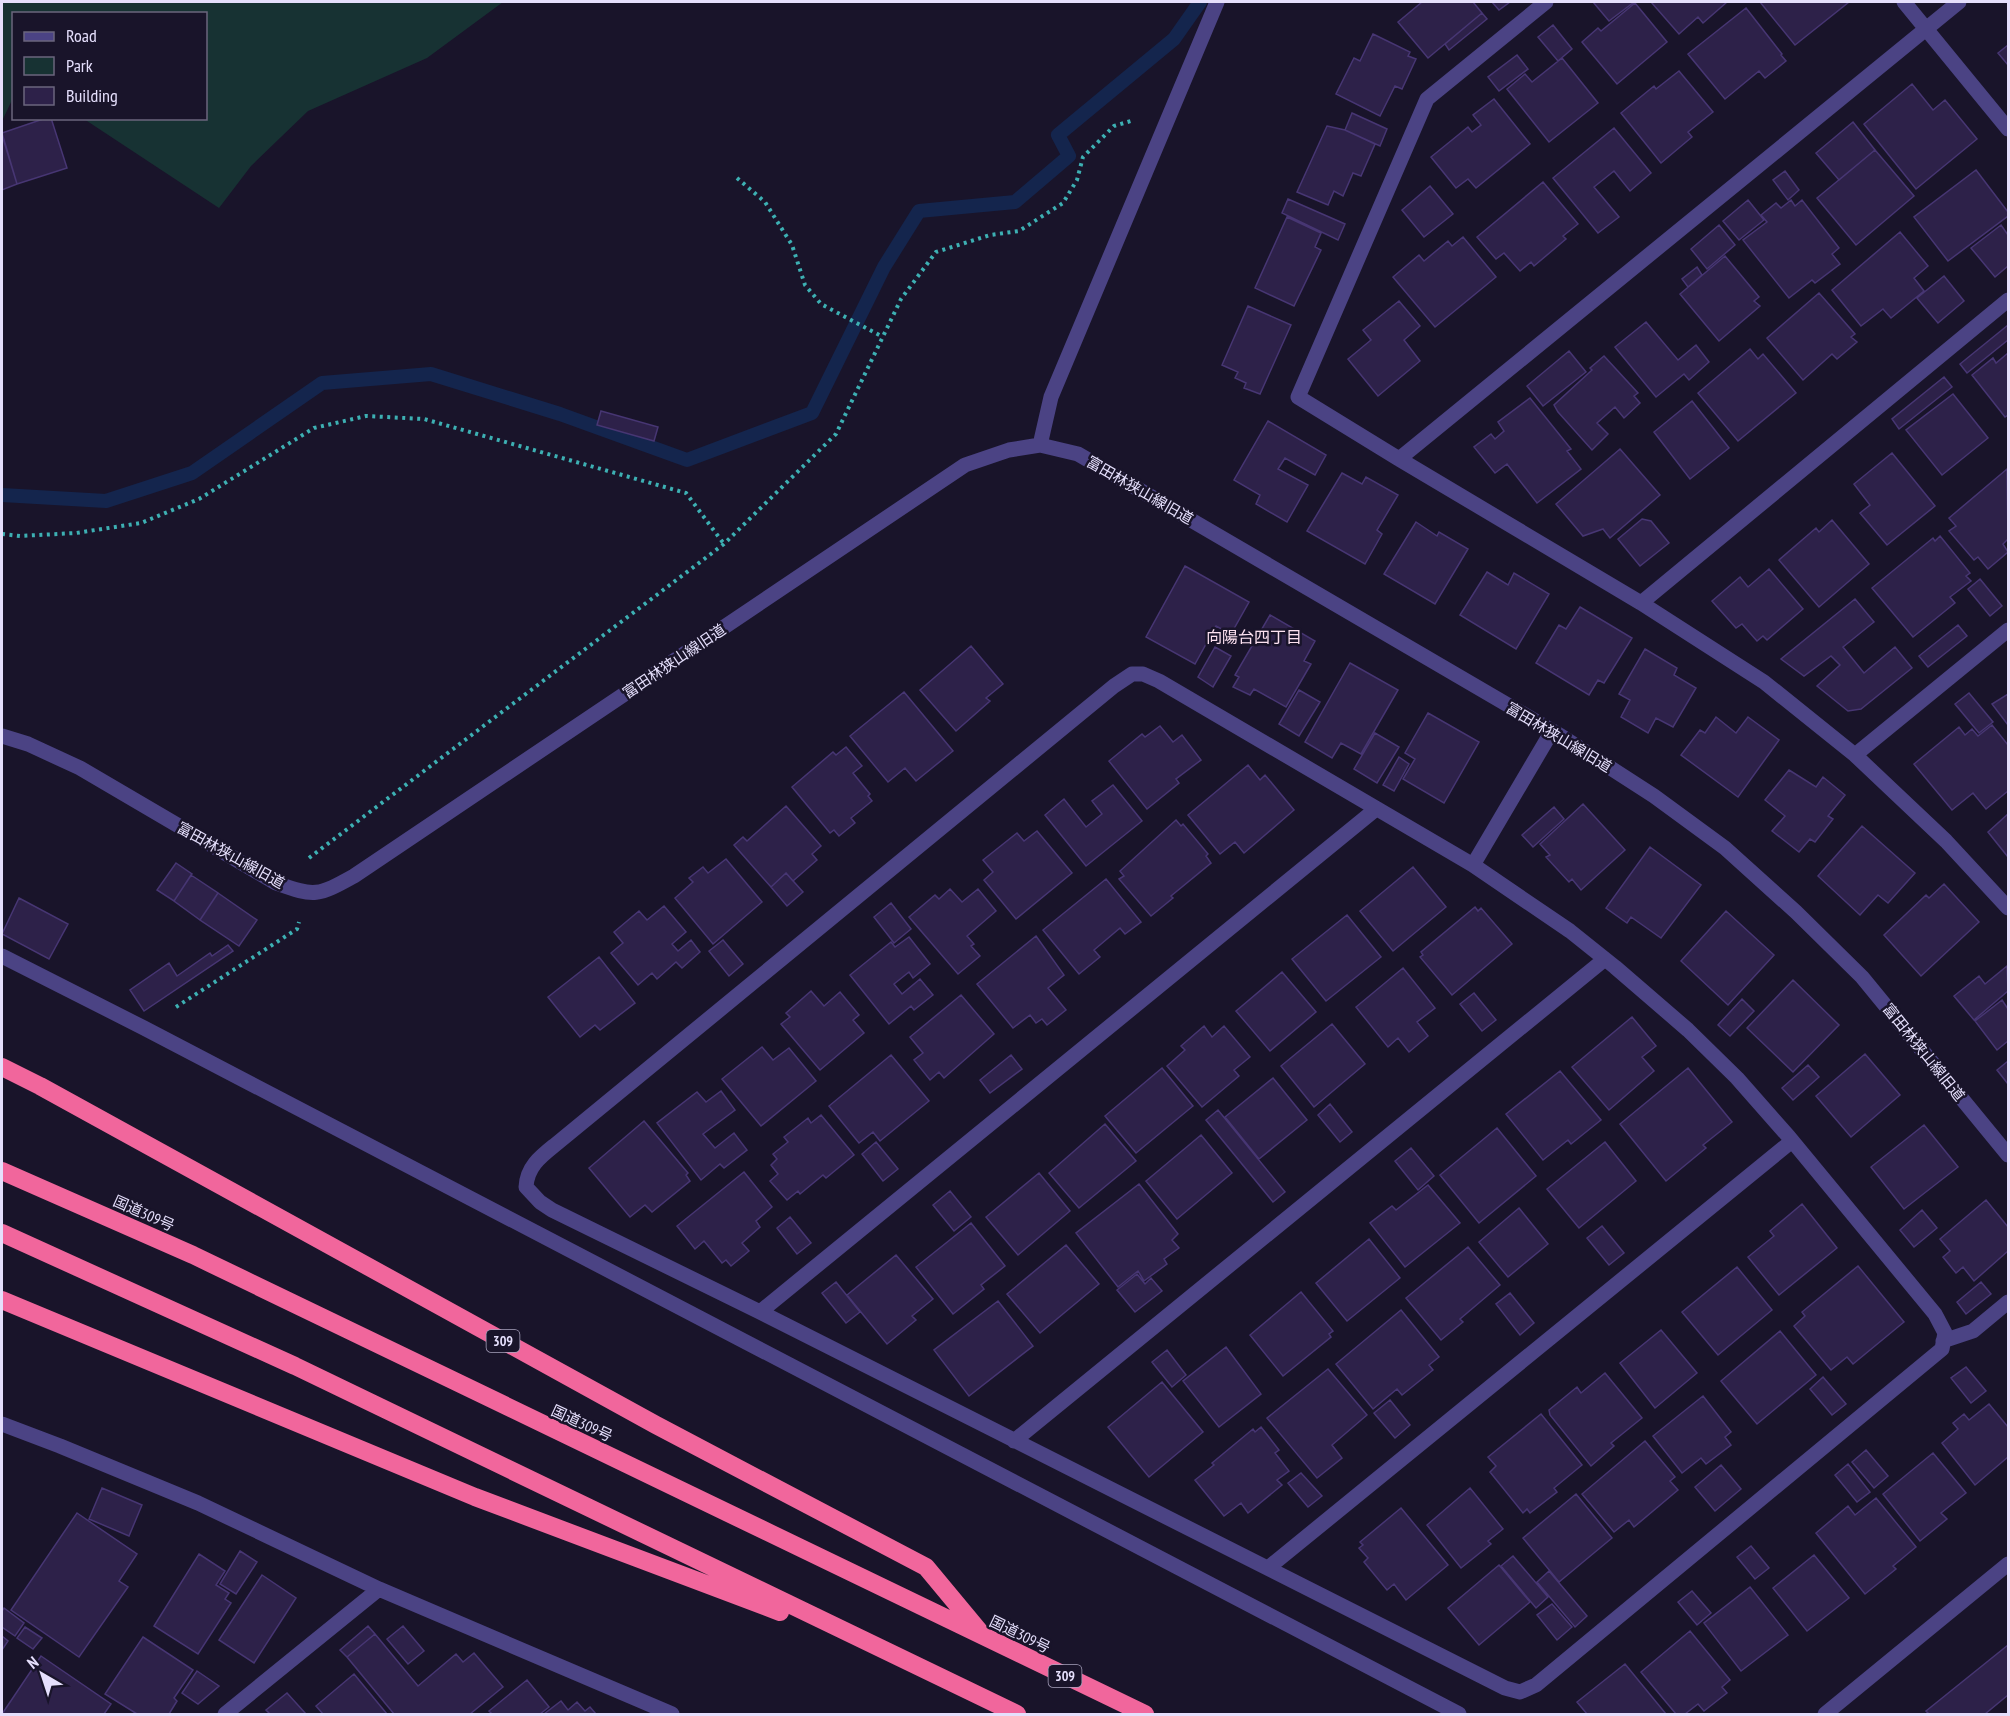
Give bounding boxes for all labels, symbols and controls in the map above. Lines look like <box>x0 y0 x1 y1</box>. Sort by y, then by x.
legend <box>12 12 207 120</box>
text: Road <box>66 24 97 47</box>
text: Park <box>66 54 93 77</box>
text: Building <box>66 84 118 107</box>
street label: 富田林狭山線旧道 <box>1083 452 1197 528</box>
street label: 富田林狭山線旧道 <box>619 620 729 702</box>
district label: 向陽台四丁目 <box>1206 627 1302 647</box>
street label: 富田林狭山線旧道 <box>1503 698 1615 776</box>
street label: 富田林狭山線旧道 <box>174 818 288 892</box>
street label: 富田林狭山線旧道 <box>1879 999 1969 1105</box>
street label: 国道309号 <box>110 1191 178 1235</box>
road number: 309 <box>486 1330 520 1352</box>
street label: 国道309号 <box>548 1401 616 1445</box>
street label: 国道309号 <box>987 1611 1053 1657</box>
north arrow <box>12 1644 72 1704</box>
text: N <box>23 1652 42 1673</box>
road number: 309 <box>1048 1665 1082 1687</box>

